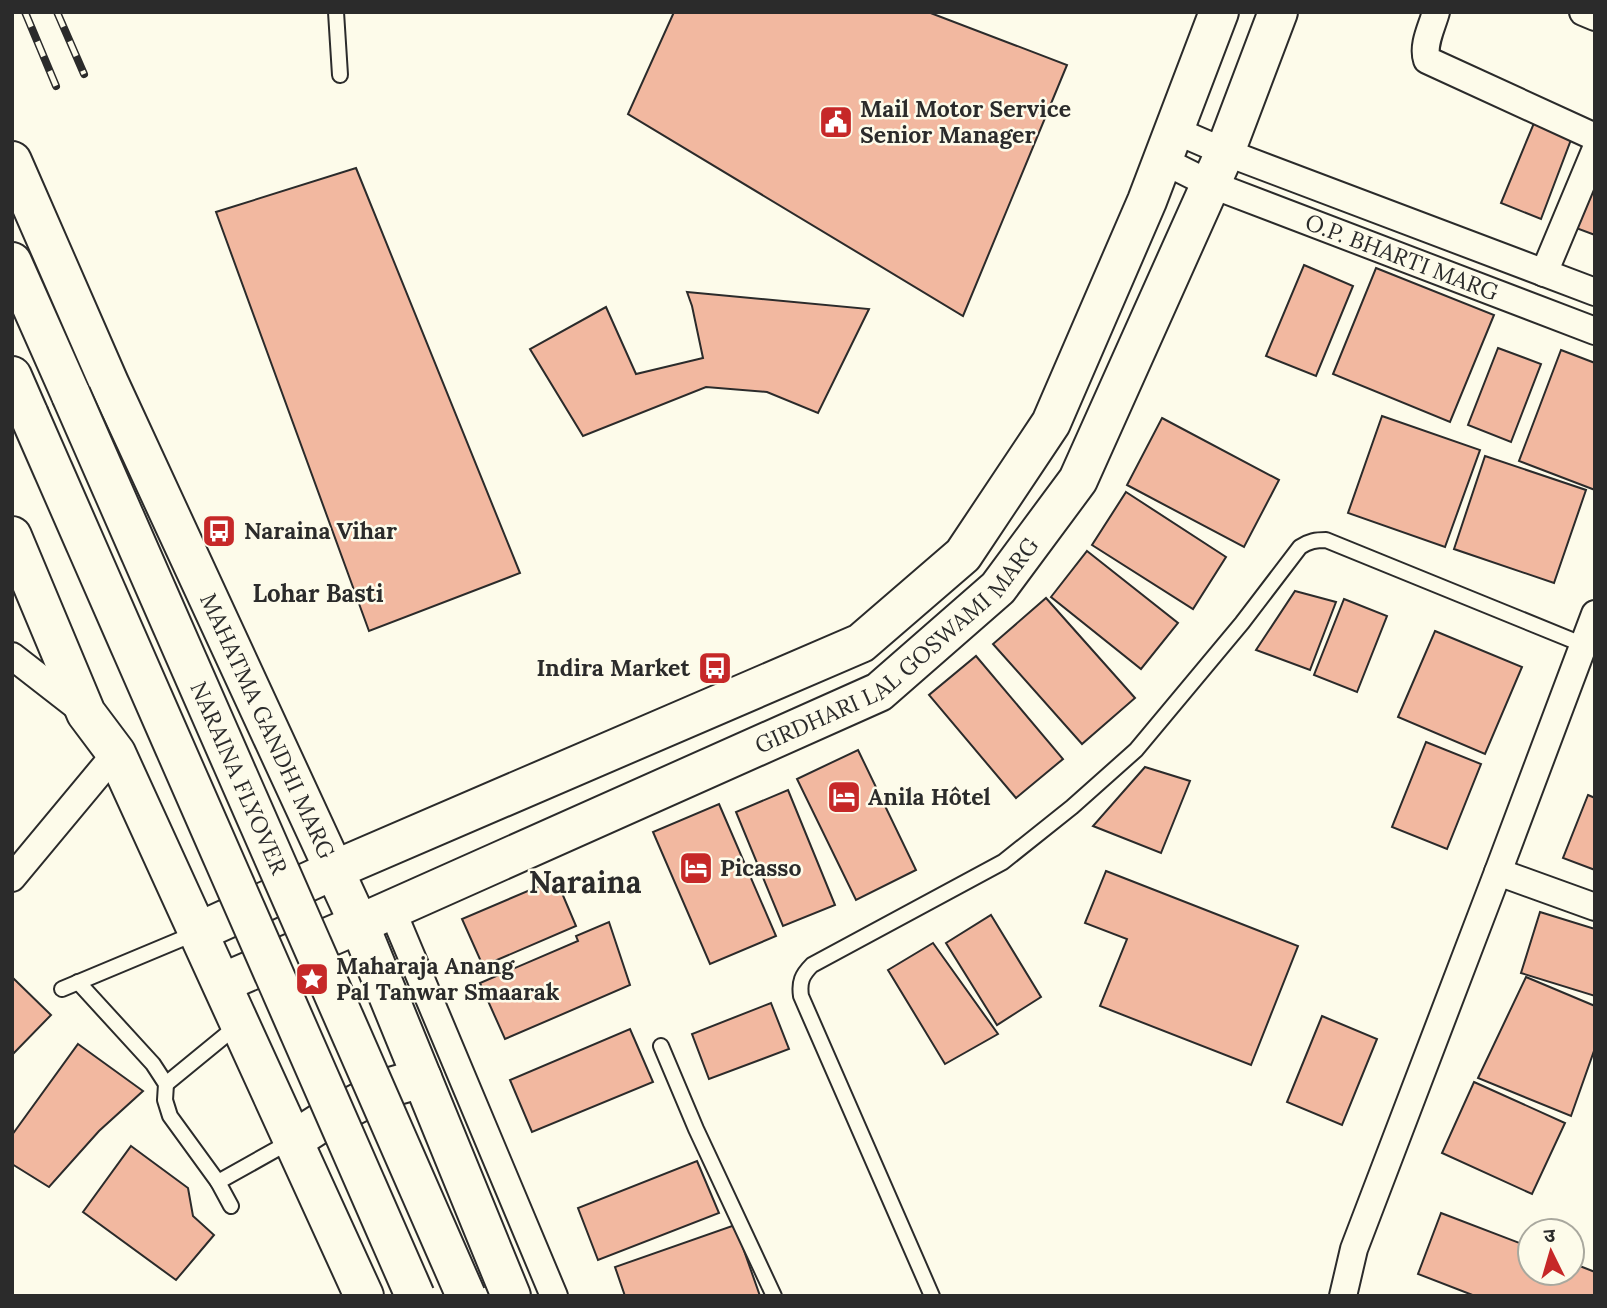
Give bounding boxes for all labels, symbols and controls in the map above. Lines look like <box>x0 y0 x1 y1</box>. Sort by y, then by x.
place label: Mail Motor Service Senior Manager <box>860 94 1071 149</box>
public building icon: Mail Motor Service Senior Manager <box>817 103 855 141</box>
street label: O.P. BHARTI MARG <box>1301 207 1503 307</box>
bus stop icon: Naraina Vihar <box>200 512 238 550</box>
place label: Naraina Vihar <box>244 516 397 545</box>
street label: GIRDHARI LAL GOSWAMI MARG <box>750 531 1045 760</box>
district label: Lohar Basti <box>252 578 384 609</box>
street label: MAHATMA GANDHI MARG <box>194 588 342 863</box>
bus stop icon: Indira Market <box>696 649 734 687</box>
place label: Indira Market <box>536 653 690 682</box>
street label: NARAINA FLYOVER <box>184 677 294 879</box>
hotel icon: Anila Hôtel <box>825 778 863 816</box>
place label: Anila Hôtel <box>868 782 991 811</box>
hotel icon: Picasso <box>677 849 715 887</box>
place label: Picasso <box>720 853 802 882</box>
district label: Naraina <box>529 863 642 901</box>
place label: Maharaja Anang Pal Tanwar Smaarak <box>336 951 560 1006</box>
place icon: Maharaja Anang Pal Tanwar Smaarak <box>293 960 331 998</box>
north arrow <box>1516 1217 1586 1287</box>
text: उ <box>1543 1223 1557 1248</box>

